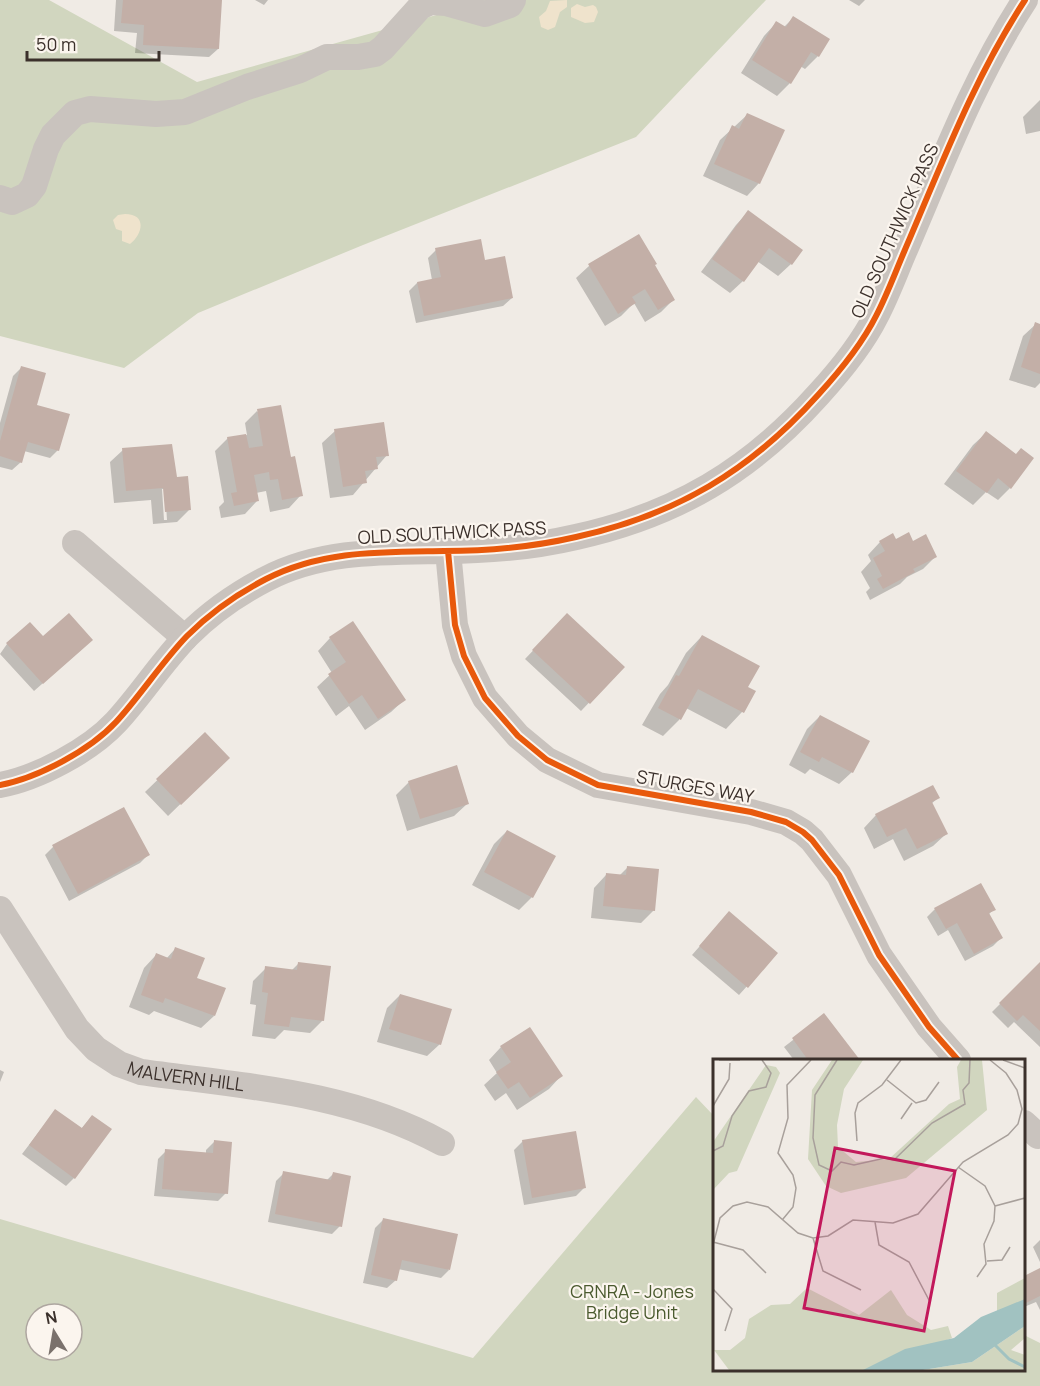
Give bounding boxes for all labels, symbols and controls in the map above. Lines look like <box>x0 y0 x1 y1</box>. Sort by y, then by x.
scale bar <box>27 24 159 62</box>
text: 50 m <box>36 32 76 56</box>
street label: OLD SOUTHWICK PASS <box>845 139 943 322</box>
street label: OLD SOUTHWICK PASS <box>357 515 547 549</box>
street label: STURGES WAY <box>635 764 757 808</box>
street label: MALVERN HILL <box>124 1055 246 1096</box>
inset map <box>713 1059 1025 1371</box>
park label: CRNRA - Jones Bridge Unit <box>570 1279 694 1324</box>
north arrow <box>24 1302 84 1362</box>
text: N <box>43 1305 59 1329</box>

